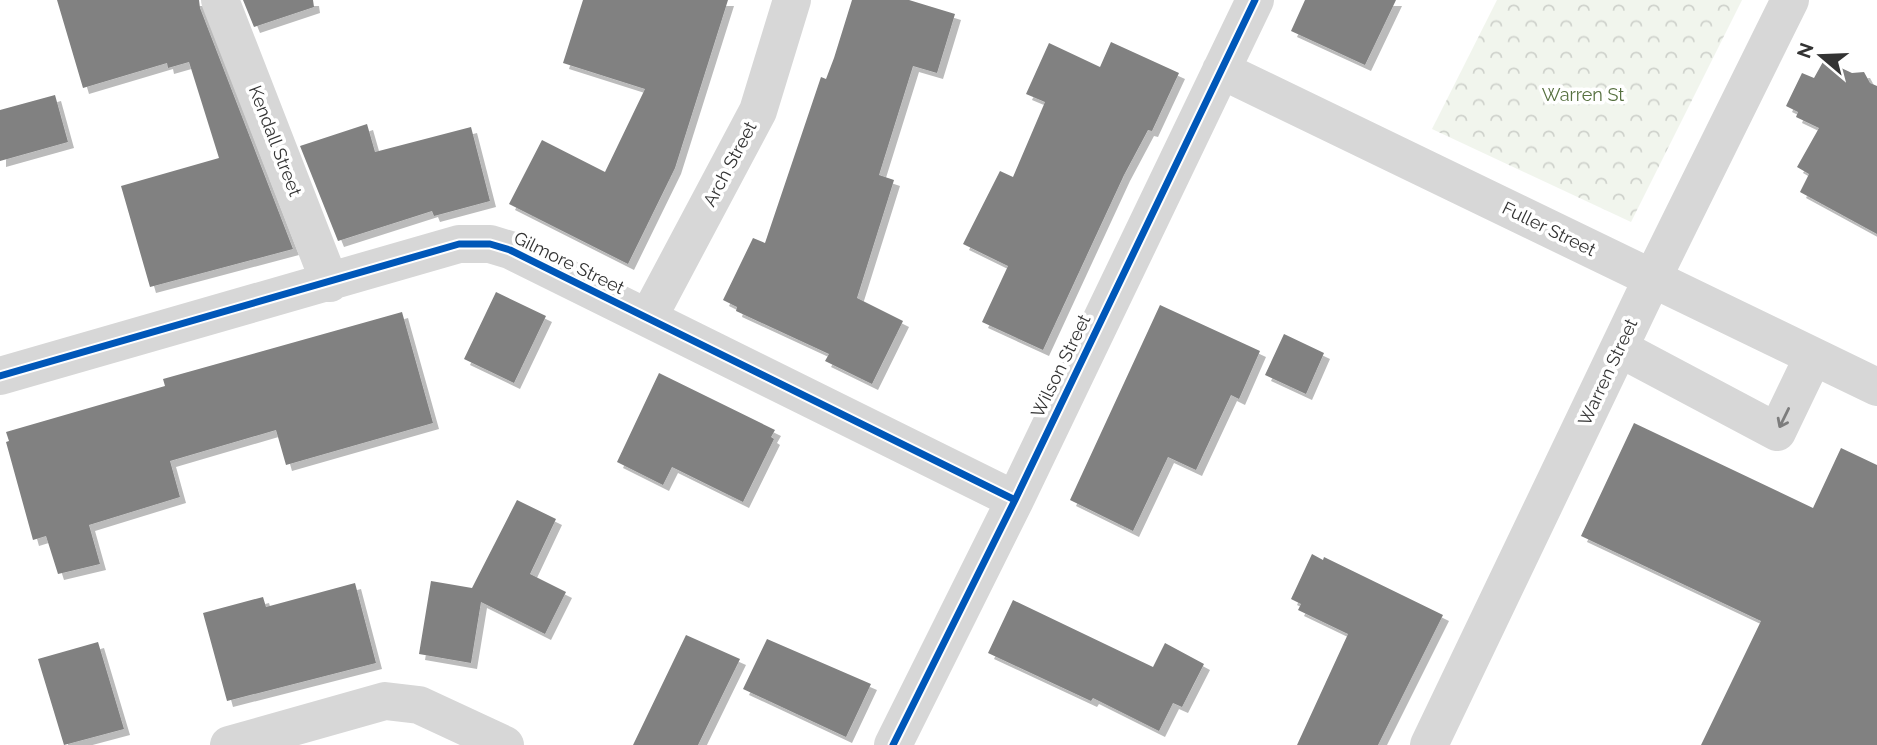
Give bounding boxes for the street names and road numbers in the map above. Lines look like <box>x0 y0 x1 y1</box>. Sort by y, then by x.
street label: Kendall Street <box>245 83 306 199</box>
street label: Arch Street <box>698 118 761 210</box>
street label: Fuller Street <box>1499 197 1599 260</box>
street label: Gilmore Street <box>511 227 628 298</box>
street label: Wilson Street <box>1027 311 1095 421</box>
street label: Warren Street <box>1574 315 1641 429</box>

